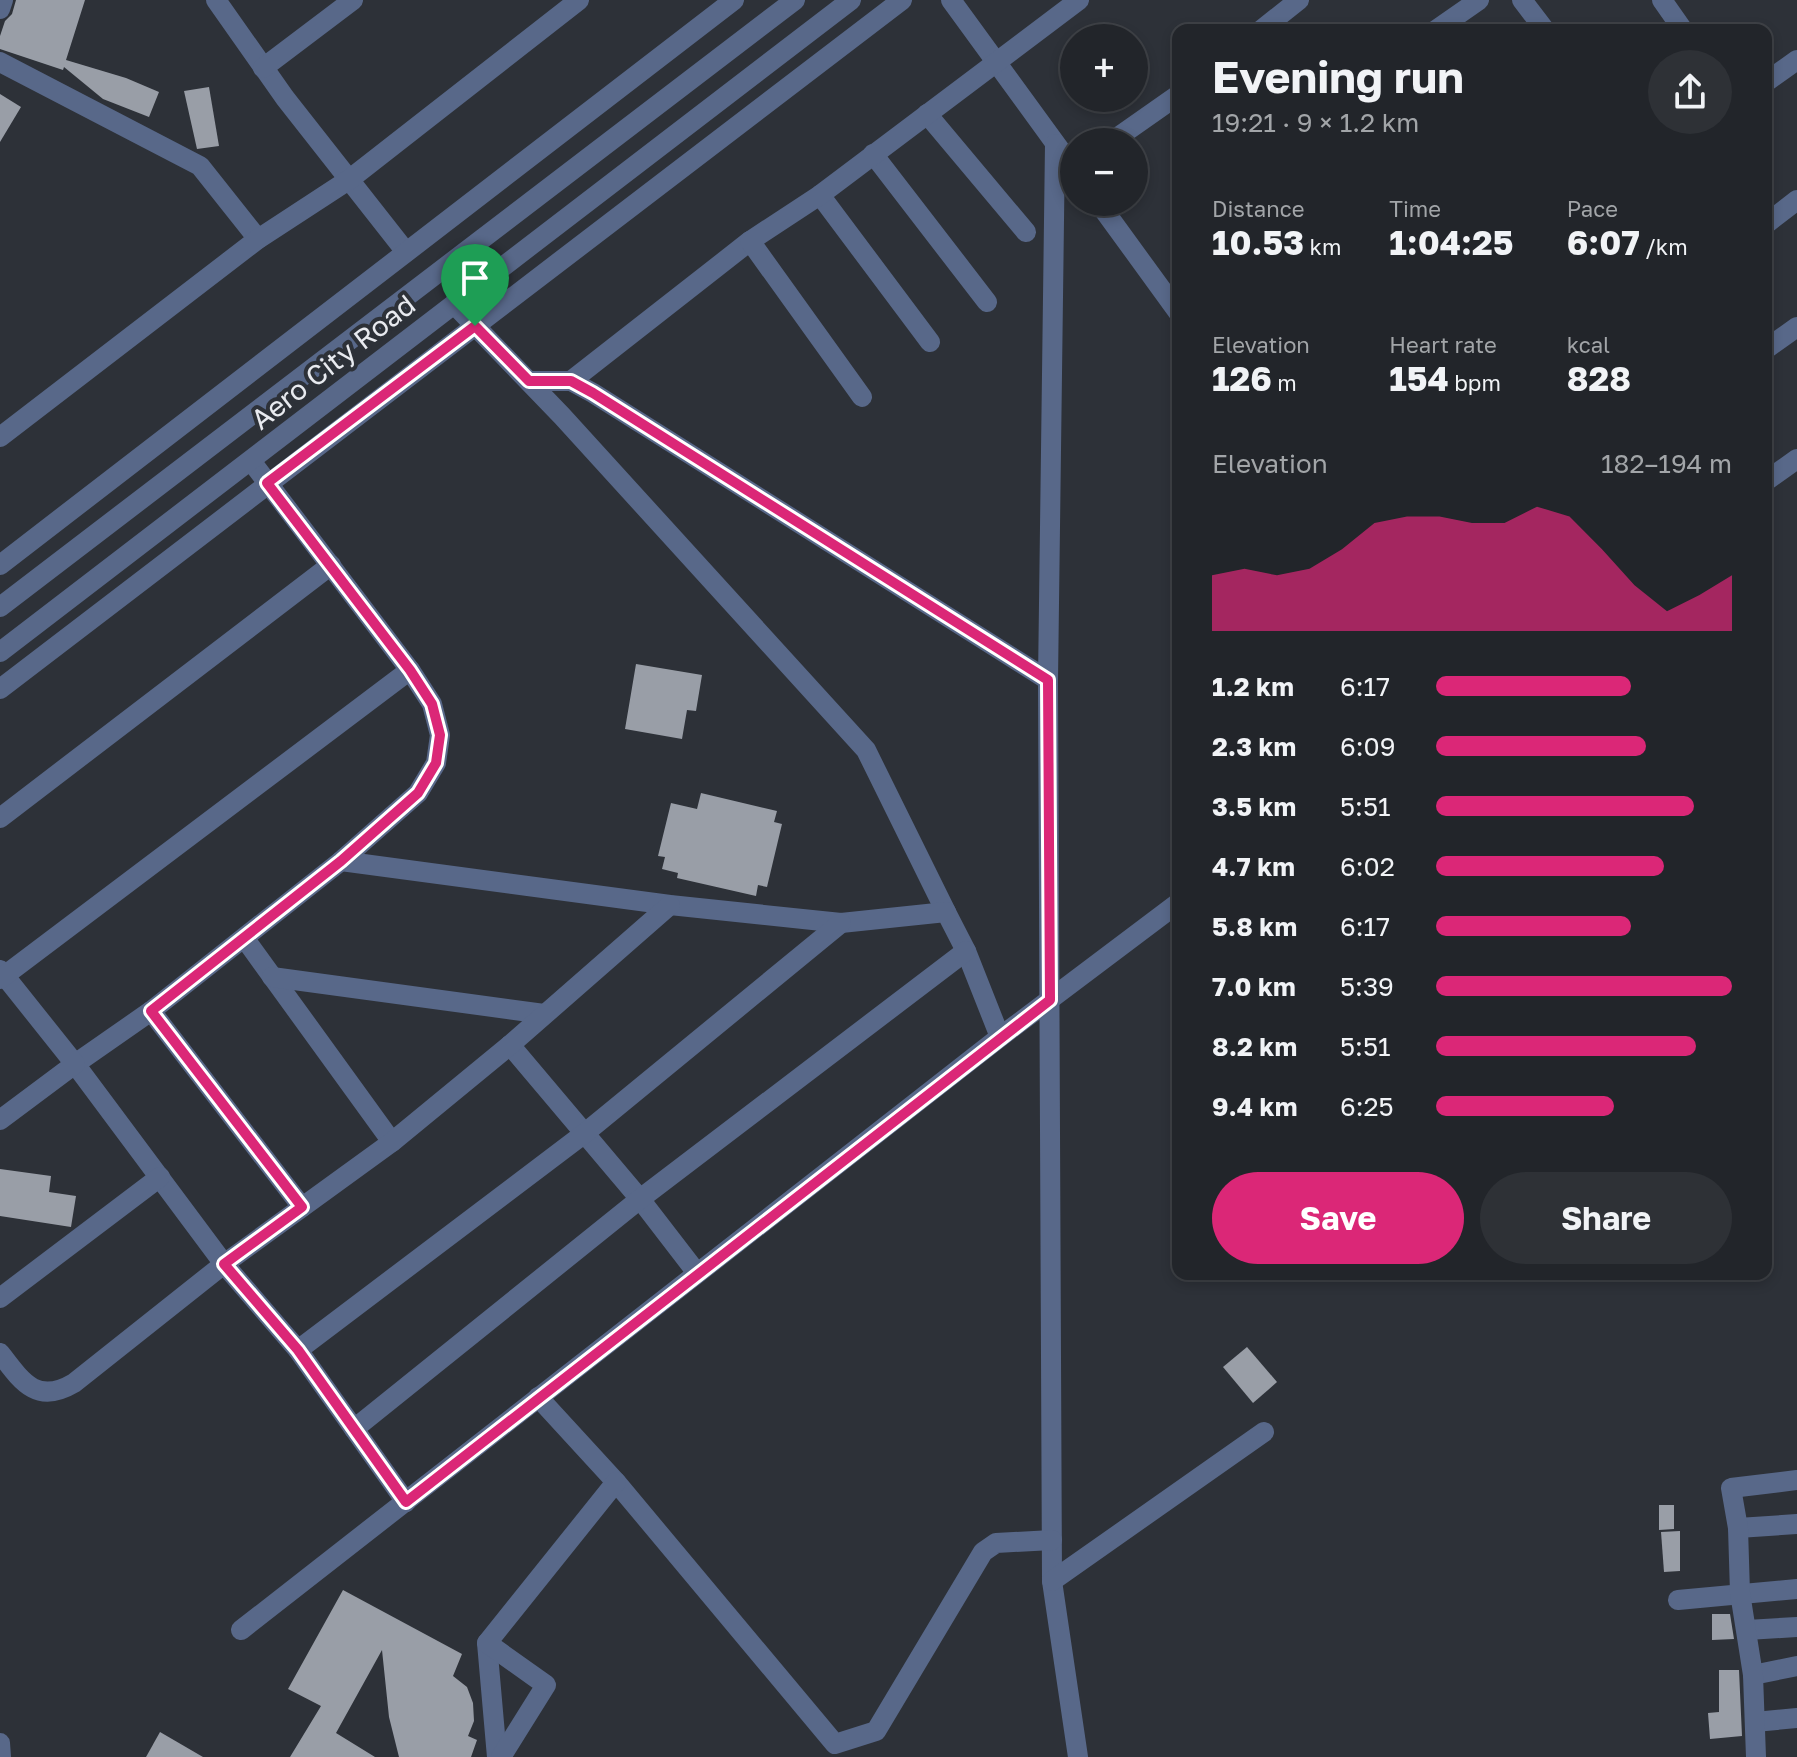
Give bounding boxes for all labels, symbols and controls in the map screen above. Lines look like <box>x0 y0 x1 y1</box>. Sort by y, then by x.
map controls <box>1060 24 1148 216</box>
button: + <box>1060 24 1148 112</box>
text: Evening run <box>1212 50 1464 103</box>
button: share <box>1648 50 1732 134</box>
text: 19:21 · 9 × 1.2 km <box>1212 107 1419 138</box>
button: − <box>1060 128 1148 216</box>
text: Distance <box>1212 195 1304 222</box>
text: Time <box>1389 195 1441 222</box>
text: Pace <box>1567 195 1618 222</box>
text: 10.53 <box>1212 222 1304 262</box>
text: 1:04:25 <box>1389 222 1513 262</box>
text: 6:07 <box>1567 222 1640 262</box>
text: km <box>1304 233 1341 260</box>
text: /km <box>1640 233 1688 260</box>
pin <box>441 244 509 326</box>
icon: arrive <box>453 256 497 300</box>
street label: Aero City Road <box>244 287 421 436</box>
text: Elevation <box>1212 331 1310 358</box>
text: Heart rate <box>1389 331 1497 358</box>
text: kcal <box>1567 331 1610 358</box>
text: 126 <box>1212 358 1272 398</box>
text: 154 <box>1389 358 1449 398</box>
text: 828 <box>1567 358 1631 398</box>
text: m <box>1272 369 1297 396</box>
text: bpm <box>1449 369 1501 396</box>
text: Elevation <box>1212 448 1328 479</box>
text: 182–194 m <box>1601 448 1732 479</box>
text: 1.2 km <box>1212 671 1294 702</box>
text: 6:17 <box>1340 671 1390 702</box>
text: 2.3 km <box>1212 731 1296 762</box>
text: 6:09 <box>1340 731 1395 762</box>
text: 3.5 km <box>1212 791 1296 822</box>
text: 5:51 <box>1340 791 1391 822</box>
text: 4.7 km <box>1212 851 1295 882</box>
text: 6:02 <box>1340 851 1395 882</box>
text: 5.8 km <box>1212 911 1297 942</box>
text: 6:17 <box>1340 911 1390 942</box>
text: 7.0 km <box>1212 971 1296 1002</box>
text: 5:39 <box>1340 971 1394 1002</box>
text: 8.2 km <box>1212 1031 1297 1062</box>
text: 5:51 <box>1340 1031 1391 1062</box>
text: 9.4 km <box>1212 1091 1297 1122</box>
text: 6:25 <box>1340 1091 1394 1122</box>
button: Save <box>1212 1172 1464 1264</box>
button: Share <box>1480 1172 1732 1264</box>

